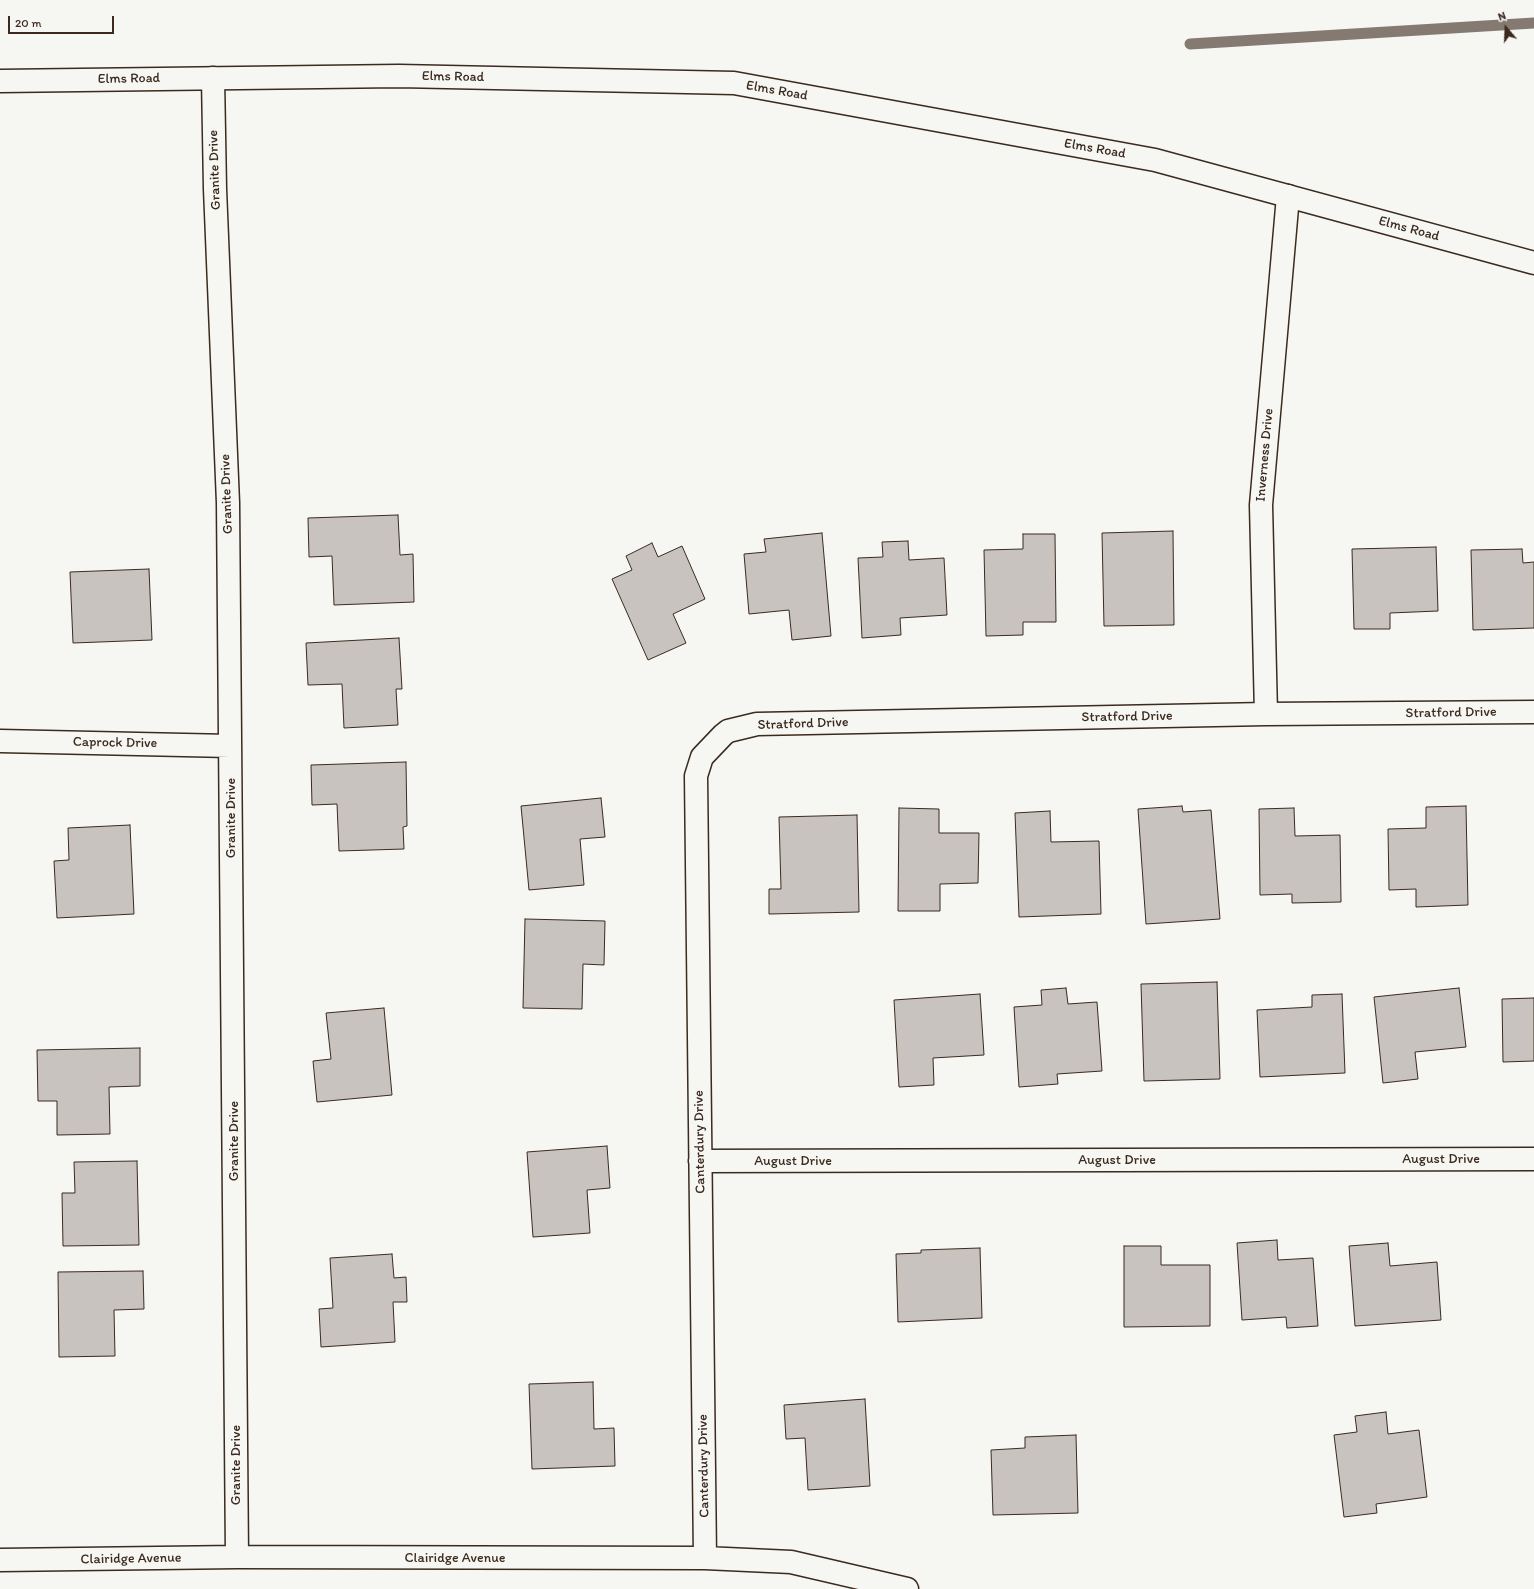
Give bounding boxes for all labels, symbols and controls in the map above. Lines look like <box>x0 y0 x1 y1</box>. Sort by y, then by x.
scale bar <box>10 8 116 34</box>
north arrow <box>1486 8 1526 48</box>
text: N <box>1496 9 1508 24</box>
text: 20 m <box>15 16 42 30</box>
street label: Elms Road <box>422 68 484 86</box>
street label: Elms Road <box>98 70 160 88</box>
street label: Elms Road <box>745 77 809 105</box>
street label: Granite Drive <box>205 130 225 210</box>
street label: Elms Road <box>1063 135 1127 163</box>
street label: Elms Road <box>1377 213 1441 245</box>
street label: Inverness Drive <box>1253 408 1277 502</box>
street label: Granite Drive <box>217 454 237 534</box>
street label: Stratford Drive <box>1405 704 1497 722</box>
street label: Stratford Drive <box>1081 708 1173 726</box>
street label: Stratford Drive <box>757 714 849 734</box>
street label: Caprock Drive <box>73 734 157 752</box>
street label: Granite Drive <box>223 778 239 858</box>
street label: Canterdury Drive <box>691 1090 709 1194</box>
street label: Granite Drive <box>226 1101 242 1181</box>
street label: August Drive <box>1402 1151 1480 1167</box>
street label: August Drive <box>1078 1152 1156 1168</box>
street label: August Drive <box>754 1153 832 1169</box>
street label: Canterdury Drive <box>695 1414 713 1518</box>
street label: Granite Drive <box>228 1425 244 1505</box>
street label: Clairidge Avenue <box>80 1550 182 1568</box>
street label: Clairidge Avenue <box>404 1550 506 1566</box>

